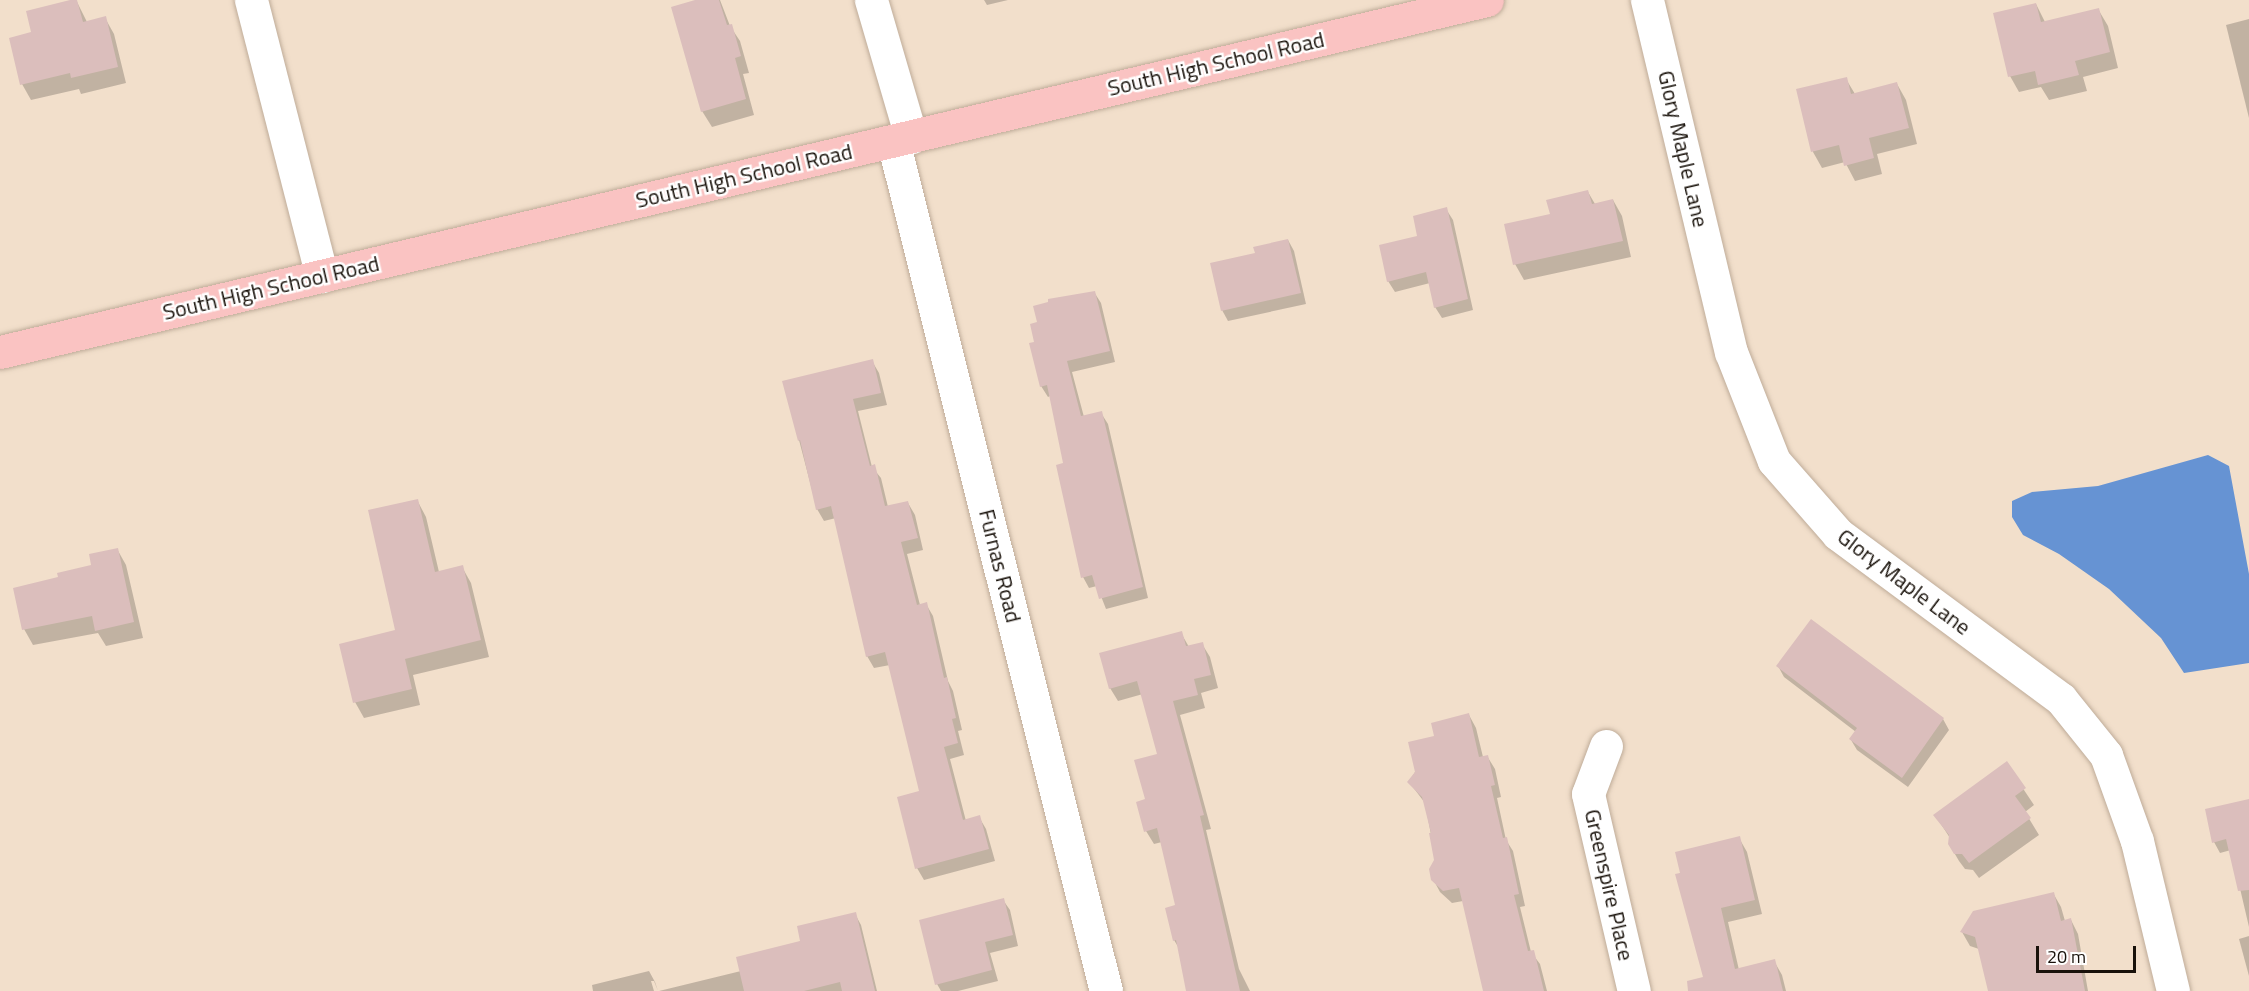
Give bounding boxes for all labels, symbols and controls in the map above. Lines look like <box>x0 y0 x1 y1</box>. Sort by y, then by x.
street label: South High School Road <box>1105 26 1327 102</box>
street label: Glory Maple Lane <box>1652 68 1714 230</box>
street label: South High School Road <box>633 138 855 214</box>
street label: South High School Road <box>160 250 382 326</box>
street label: Furnas Road <box>973 507 1027 625</box>
street label: Glory Maple Lane <box>1832 523 1976 641</box>
street label: Greenspire Place <box>1579 807 1639 963</box>
scale bar <box>2039 934 2140 972</box>
text: 20 m <box>2047 943 2086 970</box>

